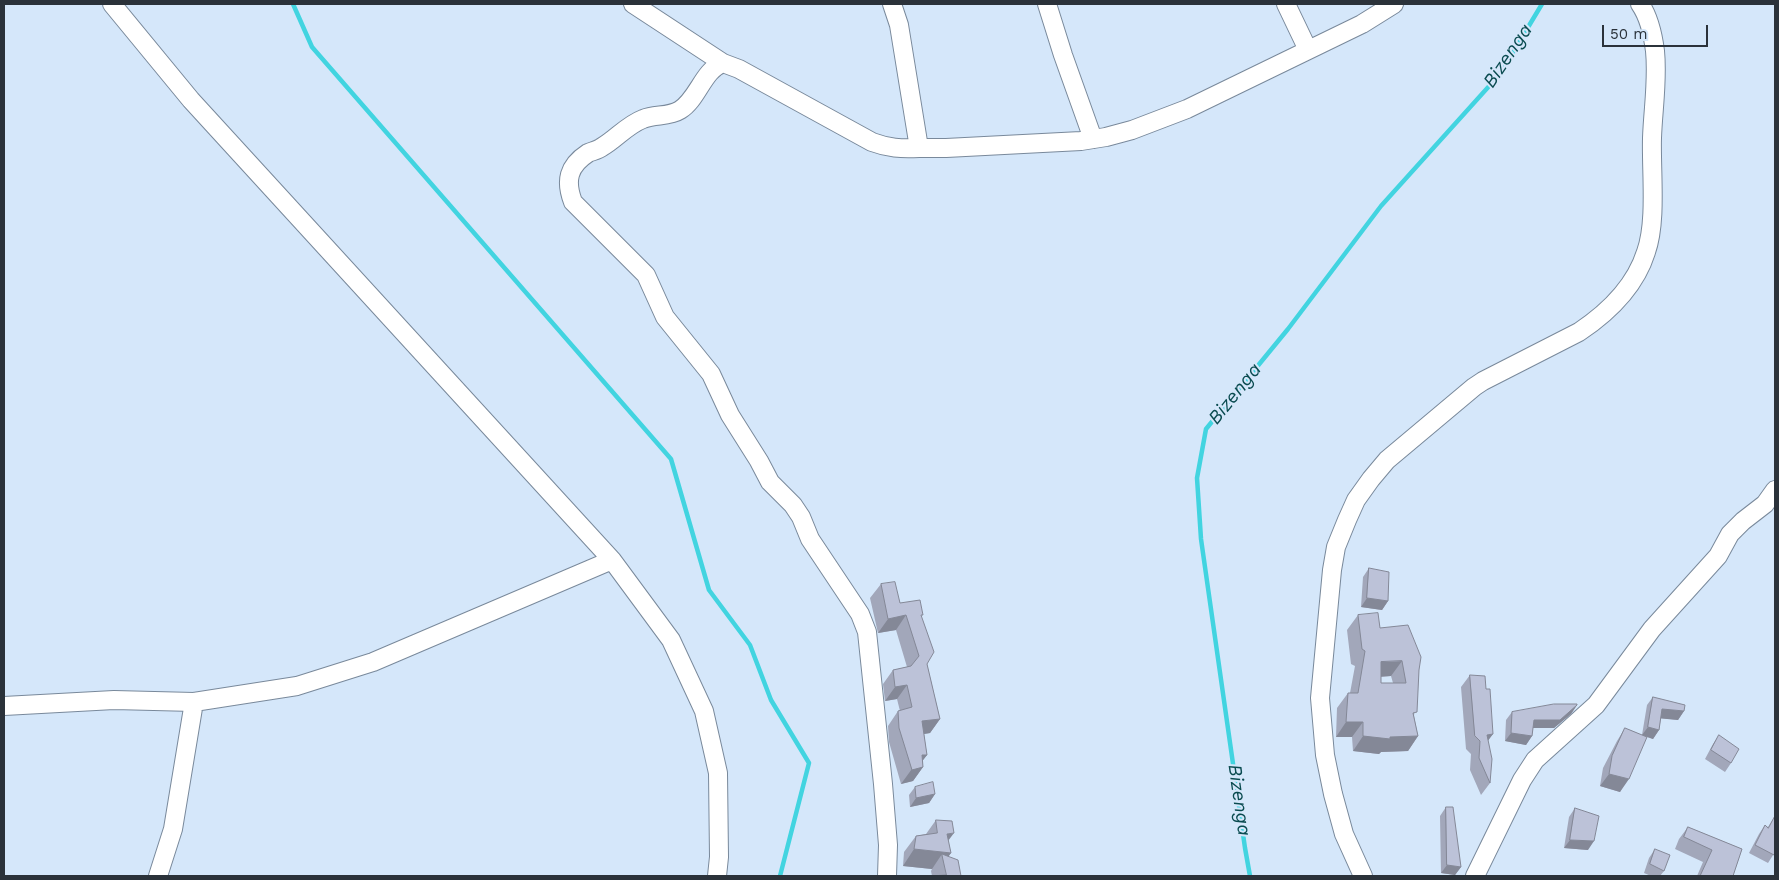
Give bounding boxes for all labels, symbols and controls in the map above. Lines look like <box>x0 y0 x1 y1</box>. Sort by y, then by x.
scale bar <box>1604 15 1710 47</box>
water label: Bizenga <box>1478 20 1538 92</box>
text: 50 m <box>1610 25 1647 43</box>
water label: Bizenga <box>1203 359 1267 429</box>
water label: Bizenga <box>1223 763 1255 837</box>

